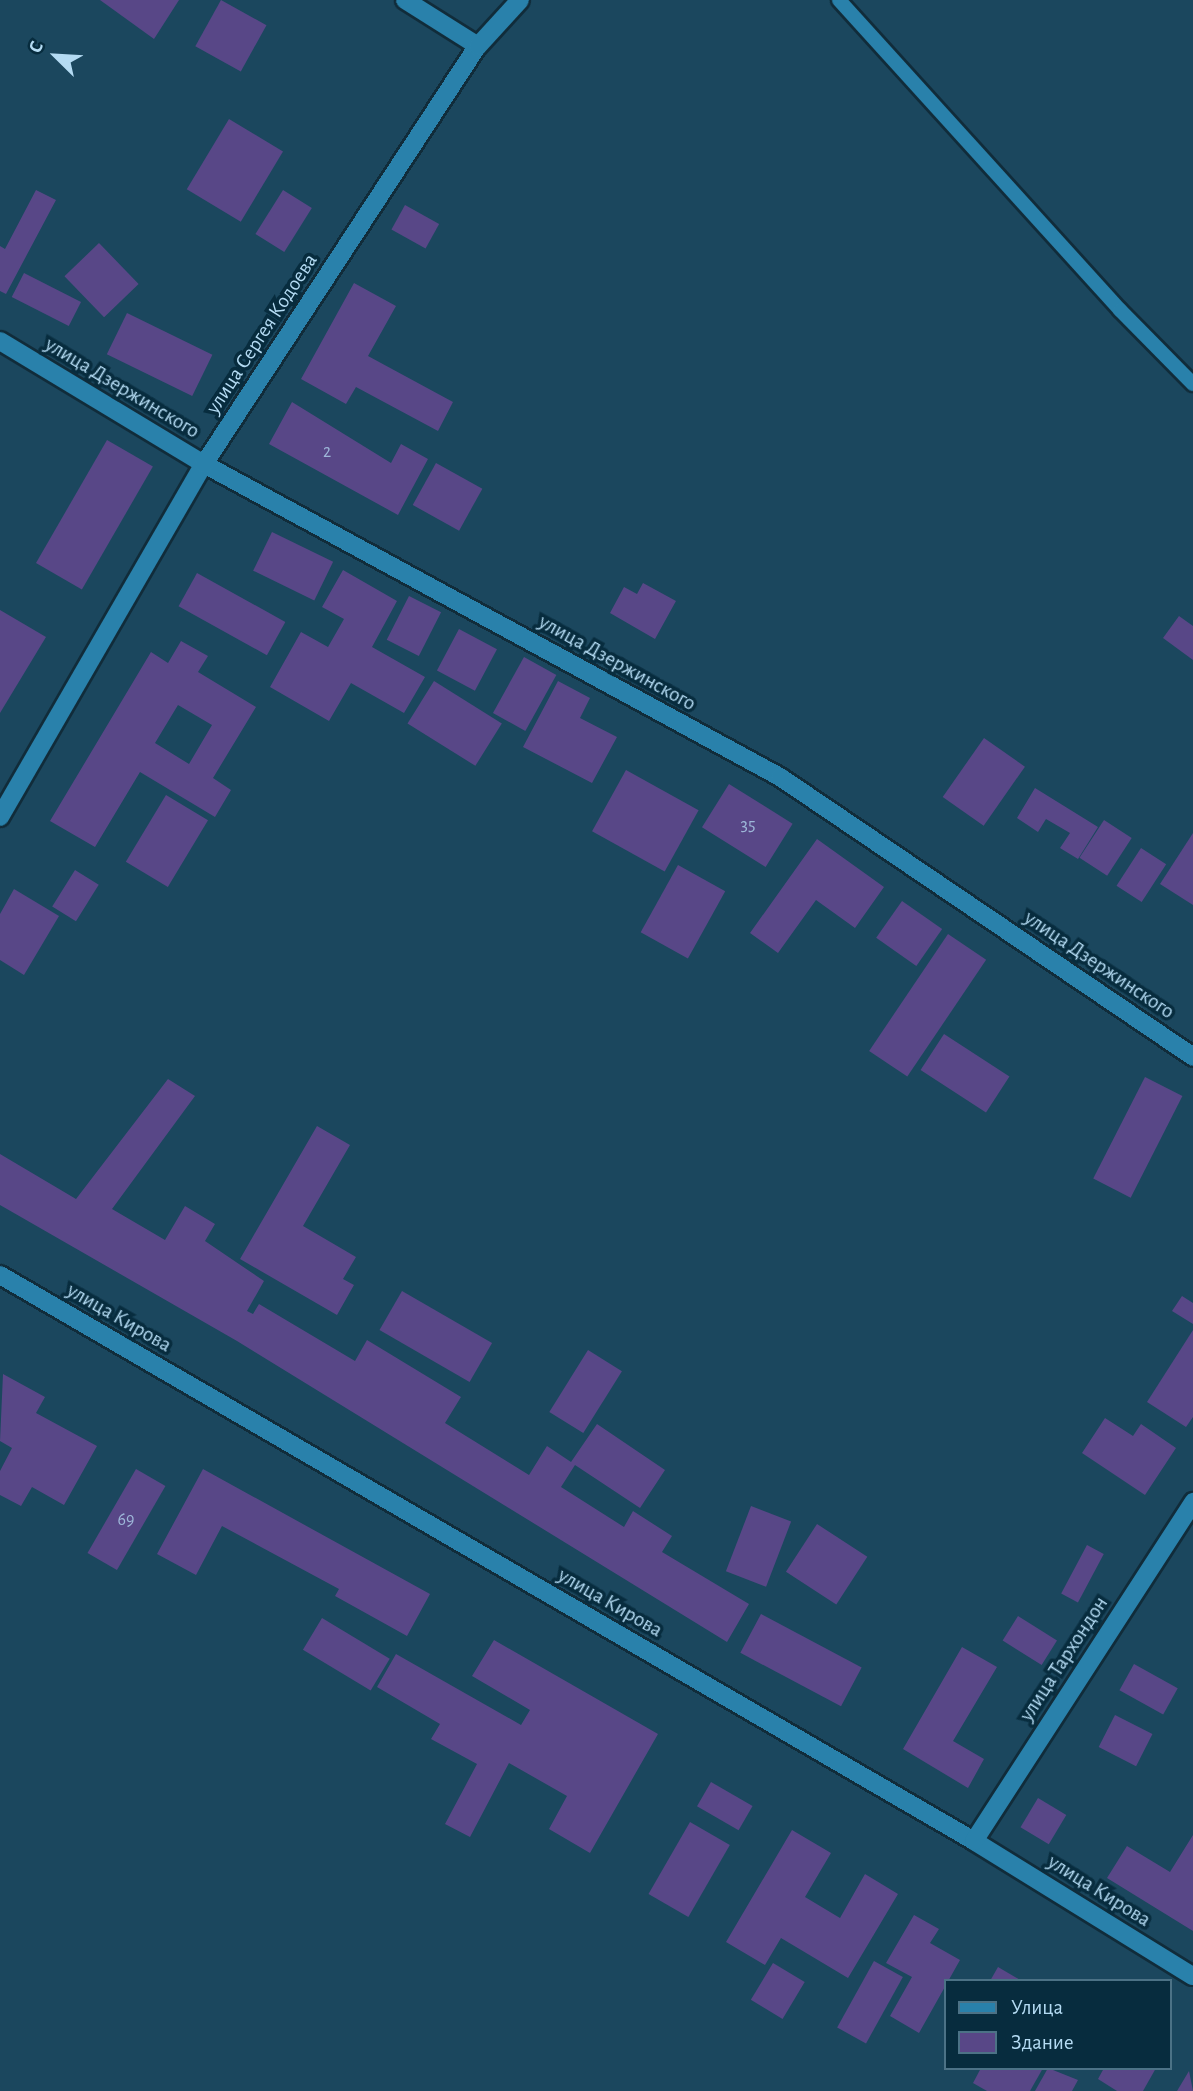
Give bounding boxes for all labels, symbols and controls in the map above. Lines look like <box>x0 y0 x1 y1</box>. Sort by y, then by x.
north arrow <box>21 21 91 91</box>
text: С <box>26 39 47 56</box>
street label: улица Сергея Кодоева <box>201 249 323 419</box>
street label: улица Дзержинского <box>40 332 204 444</box>
house number: 2 <box>323 441 331 463</box>
street label: улица Дзержинского <box>534 609 700 717</box>
house number: 35 <box>741 814 755 836</box>
street label: улица Дзержинского <box>1019 905 1179 1025</box>
street label: улица Кирова <box>62 1278 176 1358</box>
house number: 69 <box>118 1509 134 1531</box>
street label: улица Кирова <box>553 1563 667 1643</box>
street label: улица Тархондон <box>1014 1592 1114 1726</box>
street label: улица Кирова <box>1043 1849 1155 1933</box>
legend <box>944 1979 1172 2070</box>
text: Улица <box>1011 1997 1063 2018</box>
text: Здание <box>1011 2032 1074 2053</box>

